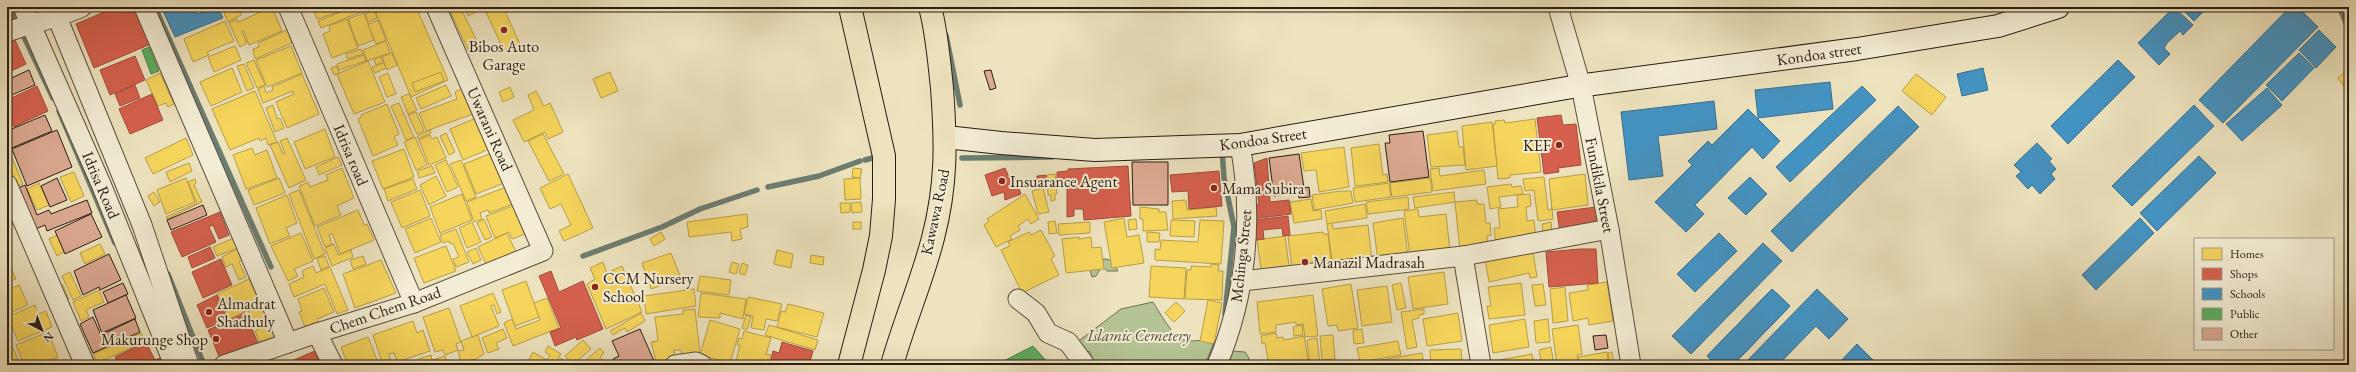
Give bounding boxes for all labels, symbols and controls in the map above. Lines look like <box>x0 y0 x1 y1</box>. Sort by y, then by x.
marker: Bibos Auto Garage <box>499 25 509 35</box>
place label: Bibos Auto Garage <box>469 36 539 75</box>
street label: Kondoa street <box>1775 38 1863 70</box>
street label: Uwarani Road <box>462 84 518 175</box>
street label: Idrisa road <box>329 121 374 190</box>
street label: Kondoa Street <box>1218 122 1308 156</box>
place label: KEF <box>1523 135 1551 156</box>
street label: Fundikila Street <box>1580 135 1620 235</box>
marker: KEF <box>1554 140 1564 150</box>
street label: Idrisa Road <box>77 148 125 223</box>
street label: Kawawa Road <box>916 166 955 257</box>
place label: Insuarance Agent <box>1010 171 1117 192</box>
marker: Insuarance Agent <box>997 176 1007 186</box>
place label: Mama Subira <box>1222 178 1305 199</box>
marker: Mama Subira <box>1209 183 1219 193</box>
street label: Mchinga Street <box>1226 209 1256 303</box>
legend <box>2194 238 2334 350</box>
text: Homes <box>2230 246 2264 262</box>
place label: Manazil Madrasah <box>1313 252 1425 273</box>
marker: Manazil Madrasah <box>1300 257 1310 267</box>
text: Shops <box>2230 266 2258 282</box>
place label: CCM Nursery School <box>603 268 695 307</box>
street label: Chem Chem Road <box>327 281 444 339</box>
marker: CCM Nursery School <box>590 282 600 292</box>
text: Schools <box>2230 286 2265 302</box>
place label: Almadrat Shadhuly <box>216 293 276 332</box>
text: Public <box>2230 306 2260 322</box>
marker: Almadrat Shadhuly <box>204 307 214 317</box>
north arrow <box>22 310 62 350</box>
park label: Islamic Cemetery <box>1086 325 1191 346</box>
text: Other <box>2230 326 2258 342</box>
text: N <box>41 329 57 346</box>
place label: Makurunge Shop <box>101 329 208 350</box>
marker: Makurunge Shop <box>211 334 221 344</box>

